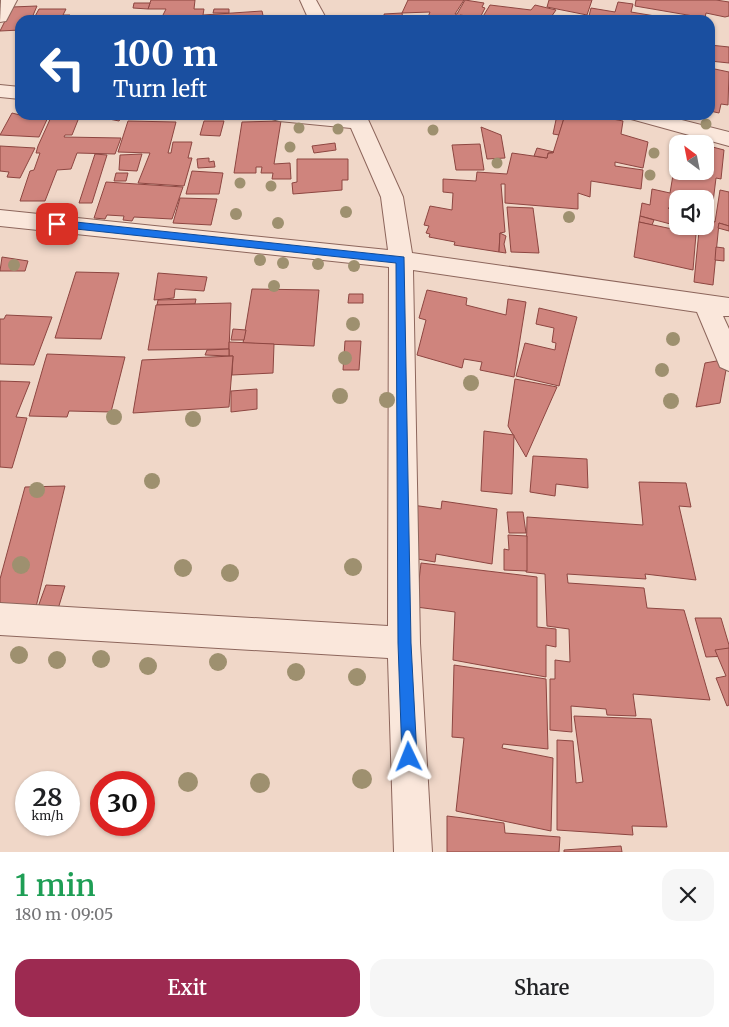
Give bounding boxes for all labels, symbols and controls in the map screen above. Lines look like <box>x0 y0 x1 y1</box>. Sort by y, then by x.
text: 100 m <box>113 32 218 76</box>
icon: left <box>30 35 95 100</box>
text: Turn left <box>113 75 207 103</box>
north arrow <box>669 135 714 180</box>
map controls <box>669 135 714 235</box>
button: sound <box>669 190 714 235</box>
pin <box>36 203 78 245</box>
icon: arrive <box>43 210 71 238</box>
position arrow <box>382 730 434 782</box>
speed limit sign: 30 <box>90 771 155 836</box>
text: 28 <box>32 781 63 813</box>
text: km/h <box>32 808 63 823</box>
text: 1 min <box>15 866 96 904</box>
button: close <box>662 869 714 921</box>
text: 180 m · 09:05 <box>15 904 113 924</box>
button: Exit <box>15 959 360 1017</box>
button: Share <box>370 959 714 1017</box>

